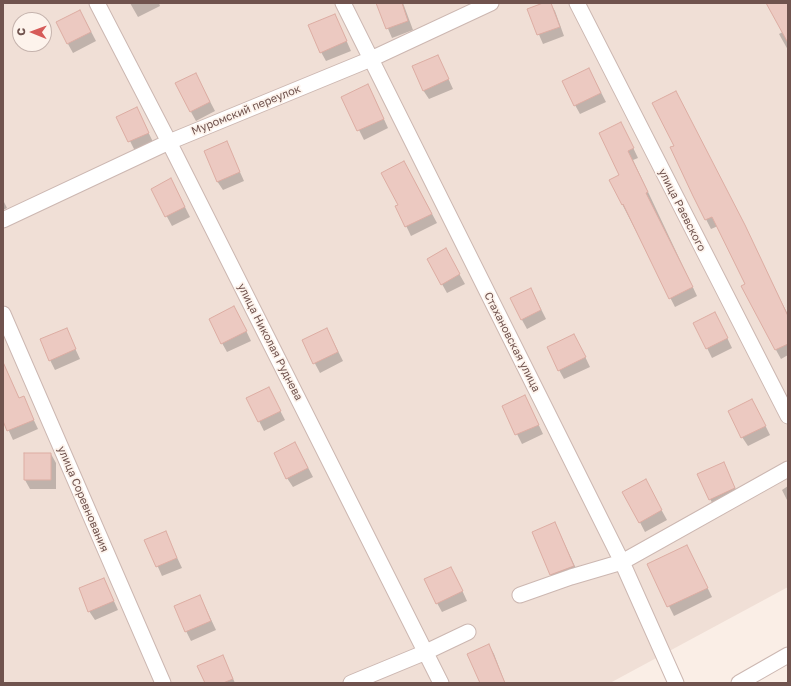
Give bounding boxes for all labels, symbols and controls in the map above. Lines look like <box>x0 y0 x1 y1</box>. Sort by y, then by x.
north arrow <box>12 12 52 52</box>
text: С <box>14 28 27 36</box>
street label: Муромский переулок <box>189 82 303 138</box>
street label: улица Раевского <box>655 166 709 254</box>
street label: улица Николая Руднева <box>235 281 305 403</box>
street label: Стахановская улица <box>481 290 543 394</box>
street label: улица Соревнования <box>55 444 111 554</box>

